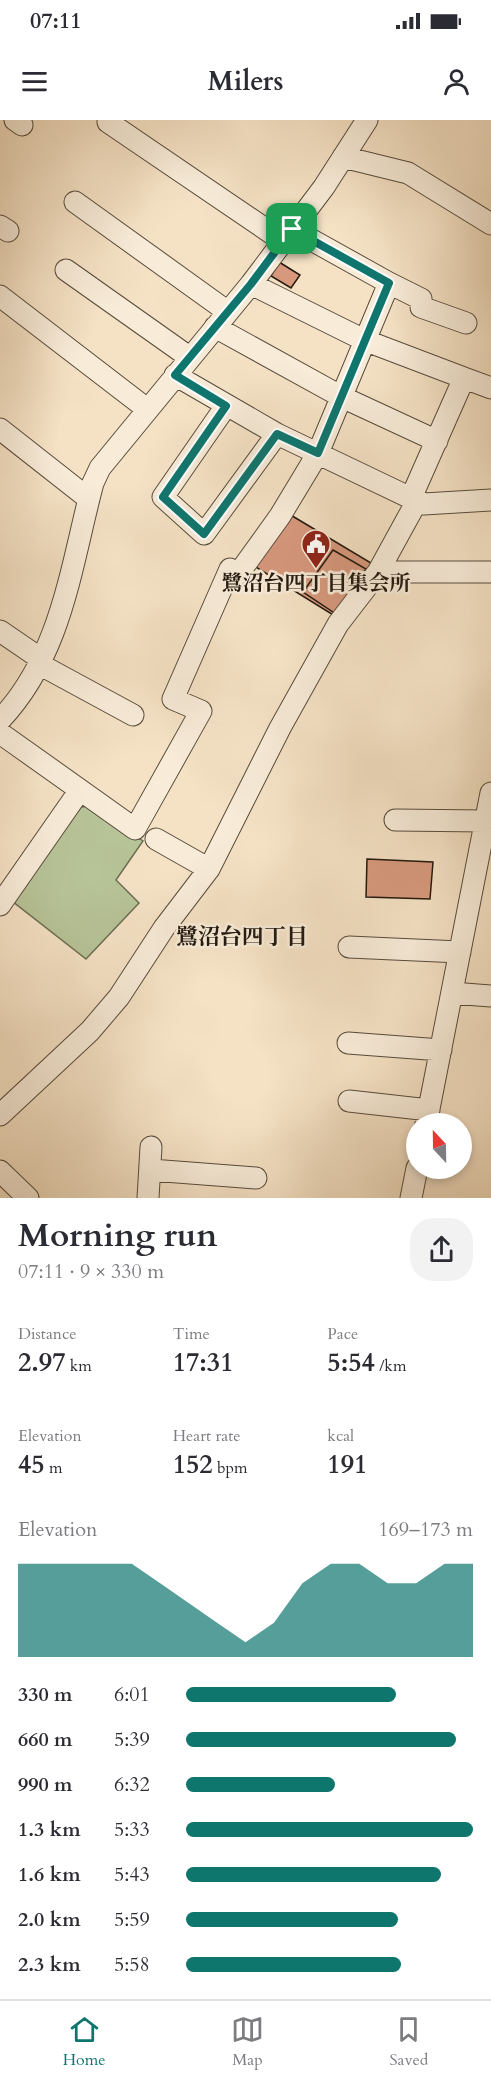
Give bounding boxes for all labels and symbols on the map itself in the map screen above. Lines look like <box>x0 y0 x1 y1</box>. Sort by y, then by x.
pin <box>266 203 317 254</box>
public building icon: 鷺沼台四丁目集会所 <box>300 528 332 570</box>
place label: 鷺沼台四丁目集会所 <box>222 569 411 598</box>
district label: 鷺沼台四丁目 <box>176 922 308 952</box>
north arrow <box>406 1113 472 1179</box>

